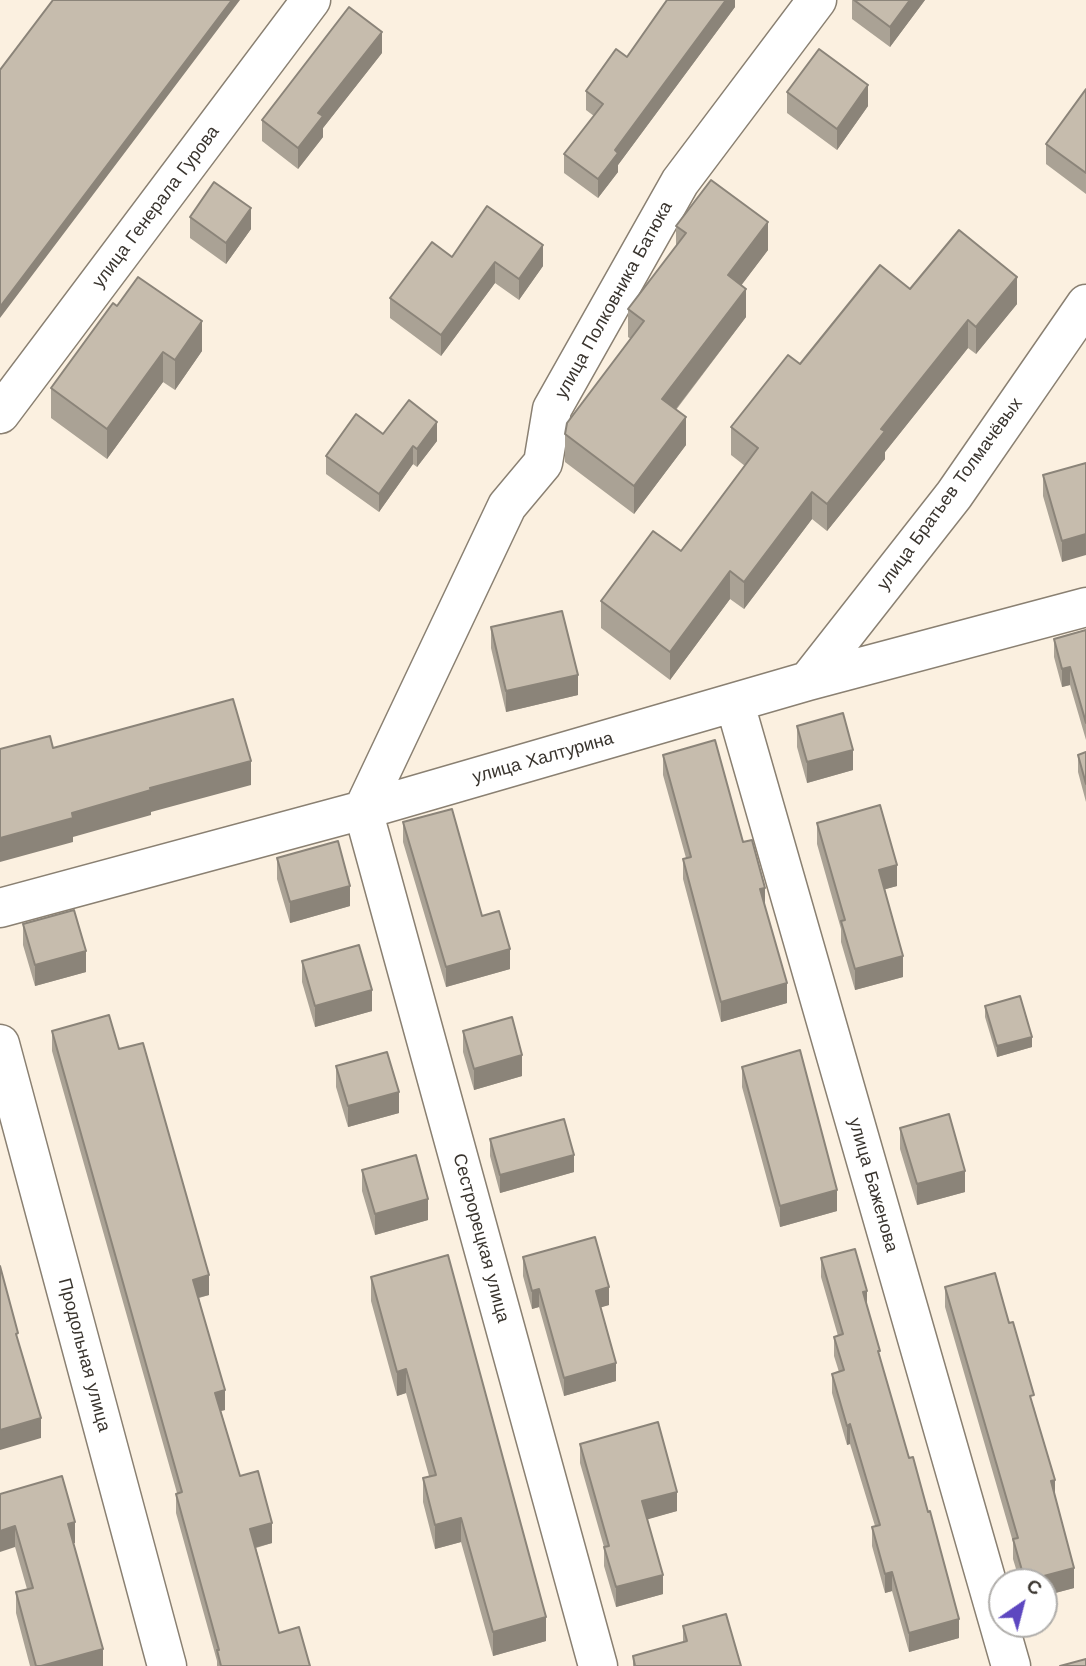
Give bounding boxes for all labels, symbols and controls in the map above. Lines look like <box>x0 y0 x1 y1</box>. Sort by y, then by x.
street label: улица Генерала Гурова <box>88 122 224 292</box>
street label: улица Полковника Батюка <box>551 198 677 402</box>
street label: улица Братьев Толмачёвых <box>873 393 1027 595</box>
street label: улица Халтурина <box>470 728 616 788</box>
street label: улица Баженова <box>843 1115 903 1255</box>
street label: Сестрорецкая улица <box>448 1151 514 1325</box>
street label: Продольная улица <box>53 1276 115 1434</box>
north arrow <box>988 1568 1058 1638</box>
text: С <box>1022 1574 1046 1600</box>

